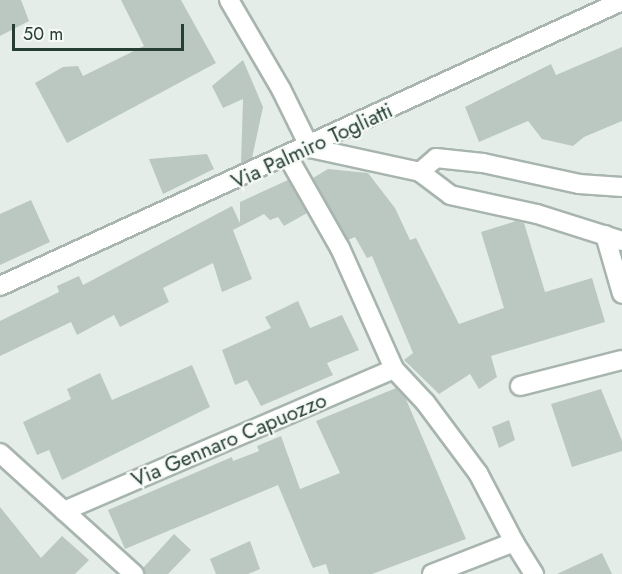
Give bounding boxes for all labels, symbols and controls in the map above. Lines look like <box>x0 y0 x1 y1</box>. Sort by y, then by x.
scale bar <box>15 12 188 50</box>
text: 50 m <box>23 21 63 47</box>
street label: Via Palmiro Togliatti <box>227 98 397 194</box>
street label: Via Gennaro Capuozzo <box>128 388 330 492</box>

